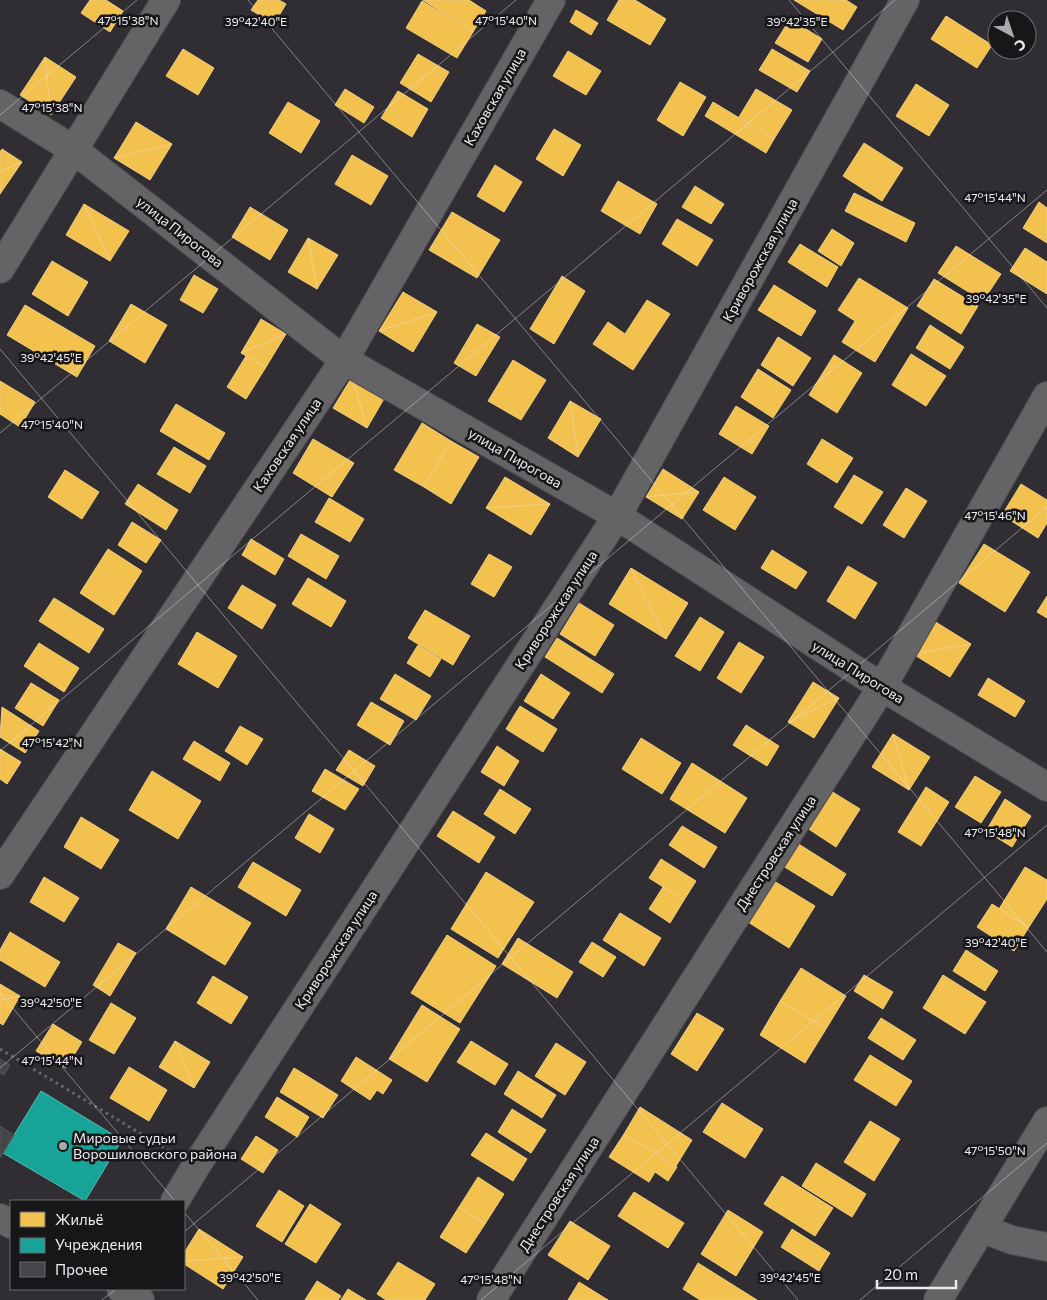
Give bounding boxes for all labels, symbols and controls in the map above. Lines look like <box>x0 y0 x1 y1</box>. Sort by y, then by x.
north arrow <box>987 10 1037 60</box>
text: 47°15'38"N <box>97 13 159 27</box>
text: 47°15'40"N <box>475 13 537 27</box>
text: 39°42'40"E <box>225 14 287 28</box>
text: 39°42'35"E <box>766 14 828 28</box>
text: С <box>1012 36 1030 55</box>
street label: Каховская улица <box>460 45 529 148</box>
text: 47°15'38"N <box>21 100 83 114</box>
text: 47°15'44"N <box>964 190 1026 204</box>
street label: улица Пирогова <box>134 193 227 271</box>
street label: Криворожская улица <box>719 195 801 324</box>
text: 39°42'35"E <box>965 291 1027 305</box>
text: 39°42'45"E <box>20 350 82 364</box>
street label: Каховская улица <box>249 395 324 495</box>
text: 47°15'40"N <box>21 417 83 431</box>
street label: улица Пирогова <box>465 424 565 491</box>
text: 47°15'46"N <box>964 508 1026 522</box>
street label: Криворожская улица <box>511 547 600 672</box>
street label: улица Пирогова <box>809 637 907 707</box>
text: 47°15'42"N <box>22 735 82 749</box>
street label: Днестровская улица <box>732 792 819 913</box>
text: 47°15'48"N <box>964 825 1026 839</box>
street label: Криворожская улица <box>291 887 380 1012</box>
text: 39°42'40"E <box>965 935 1027 949</box>
text: 39°42'50"E <box>20 995 82 1009</box>
text: 47°15'44"N <box>21 1053 83 1067</box>
place label: Мировые судьи Ворошиловского района <box>73 1129 237 1162</box>
street label: Днестровская улица <box>515 1133 602 1254</box>
marker: Мировые судьи Ворошиловского района <box>57 1140 69 1152</box>
text: 47°15'50"N <box>964 1143 1026 1157</box>
legend <box>10 1200 185 1290</box>
text: Жильё <box>55 1210 103 1228</box>
text: Учреждения <box>55 1235 142 1253</box>
scale bar <box>877 1258 956 1290</box>
text: Прочее <box>55 1260 108 1278</box>
text: 20 m <box>884 1265 918 1283</box>
text: 39°42'50"E <box>219 1270 281 1284</box>
text: 39°42'45"E <box>759 1270 821 1284</box>
text: 47°15'48"N <box>460 1272 522 1286</box>

